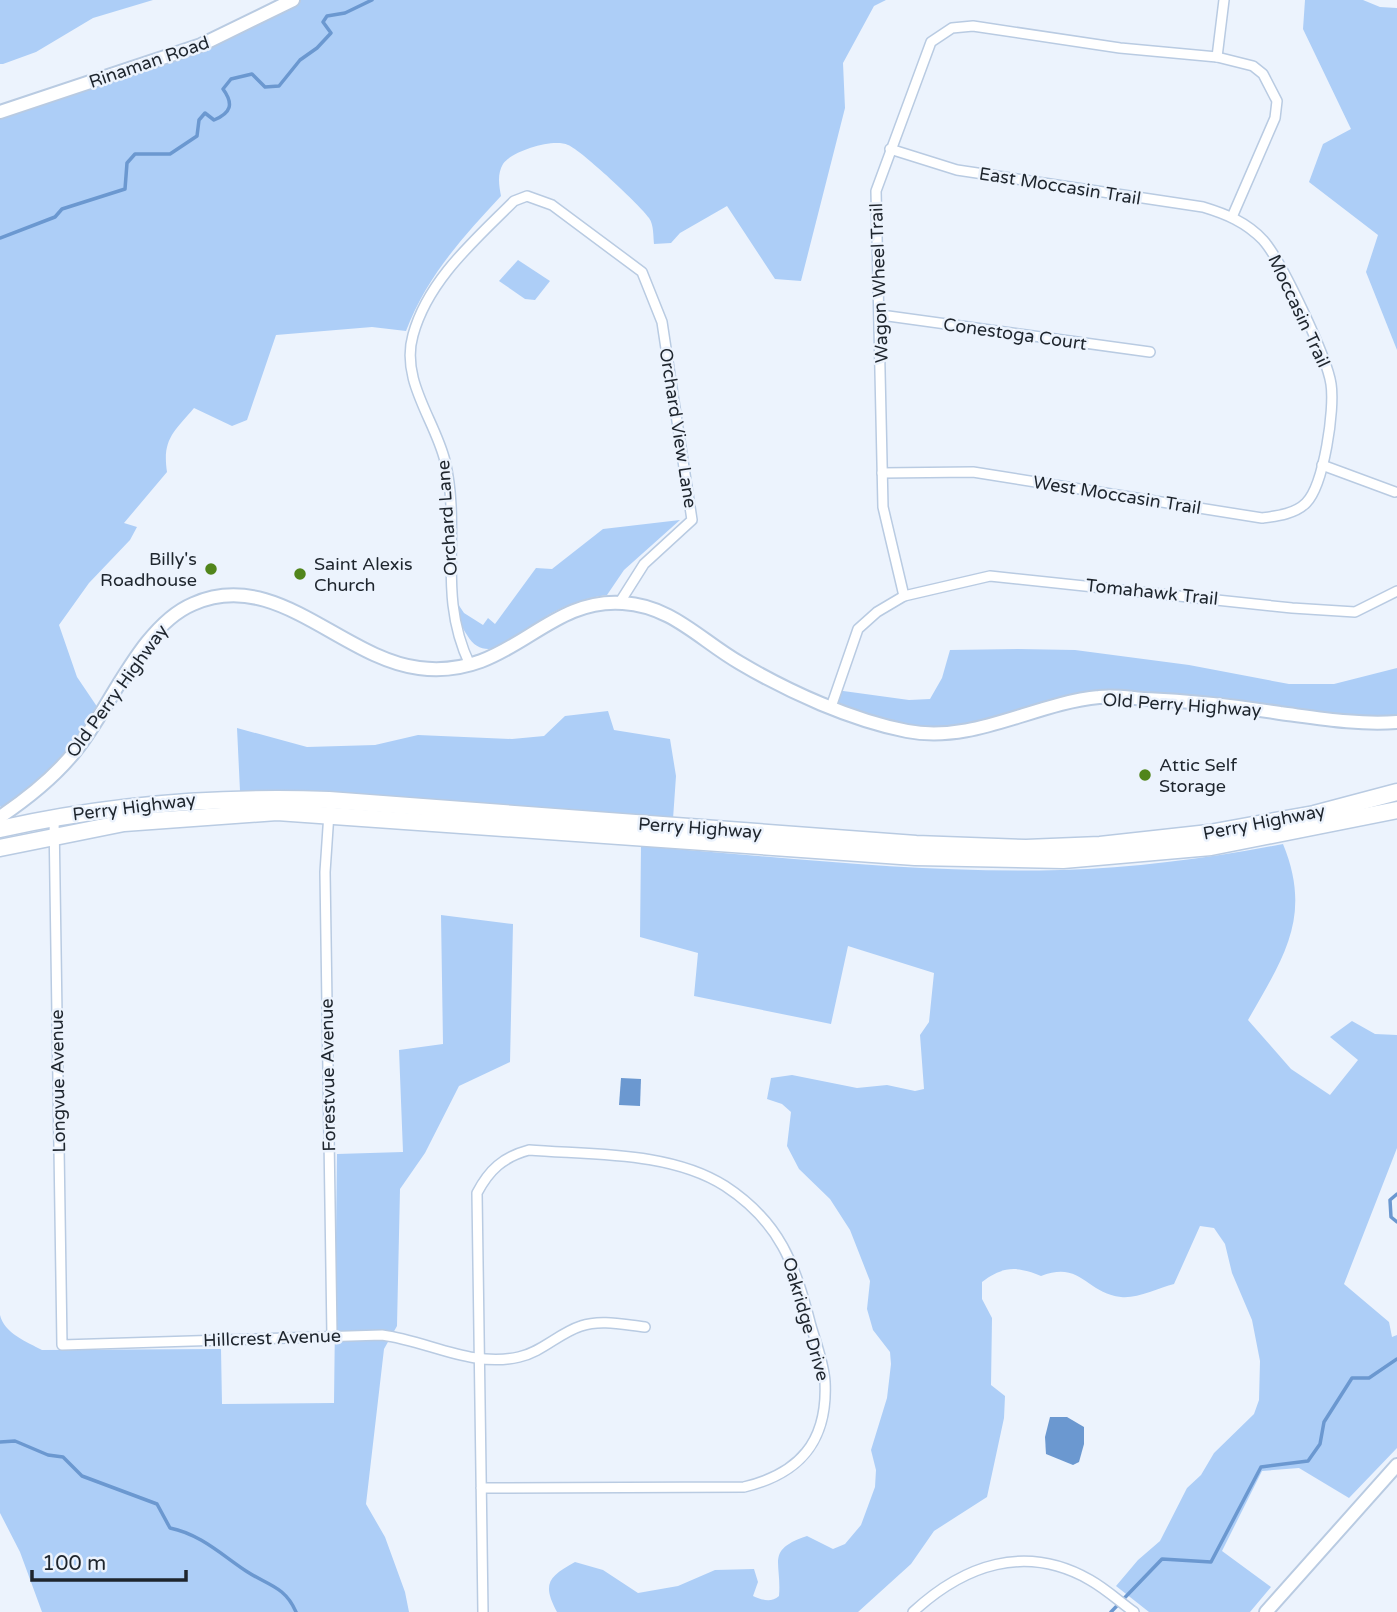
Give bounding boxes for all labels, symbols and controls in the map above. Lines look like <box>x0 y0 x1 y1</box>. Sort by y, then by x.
street label: Rinaman Road <box>86 31 212 93</box>
street label: East Moccasin Trail <box>978 162 1142 210</box>
street label: Wagon Wheel Trail <box>865 203 893 363</box>
street label: Moccasin Trail <box>1263 251 1335 371</box>
street label: Conestoga Court <box>942 313 1088 355</box>
street label: Orchard View Lane <box>654 346 702 510</box>
street label: Orchard Lane <box>432 459 462 577</box>
street label: West Moccasin Trail <box>1032 471 1202 519</box>
place label: Billy's Roadhouse <box>100 548 197 591</box>
place label: Saint Alexis Church <box>314 553 413 596</box>
marker: Billy's Roadhouse <box>203 561 219 577</box>
marker: Saint Alexis Church <box>292 566 308 582</box>
street label: Tomahawk Trail <box>1085 574 1219 610</box>
street label: Old Perry Highway <box>61 620 173 762</box>
street label: Old Perry Highway <box>1102 688 1262 722</box>
place label: Attic Self Storage <box>1159 754 1237 797</box>
marker: Attic Self Storage <box>1137 767 1153 783</box>
street label: Perry Highway <box>71 788 197 825</box>
street label: Perry Highway <box>1201 799 1327 845</box>
street label: Perry Highway <box>637 813 763 843</box>
street label: Forestvue Avenue <box>316 998 340 1152</box>
street label: Longvue Avenue <box>46 1009 70 1153</box>
street label: Oakridge Drive <box>778 1255 834 1383</box>
street label: Hillcrest Avenue <box>203 1325 341 1351</box>
scale bar <box>32 1538 186 1582</box>
text: 100 m <box>42 1551 106 1576</box>

